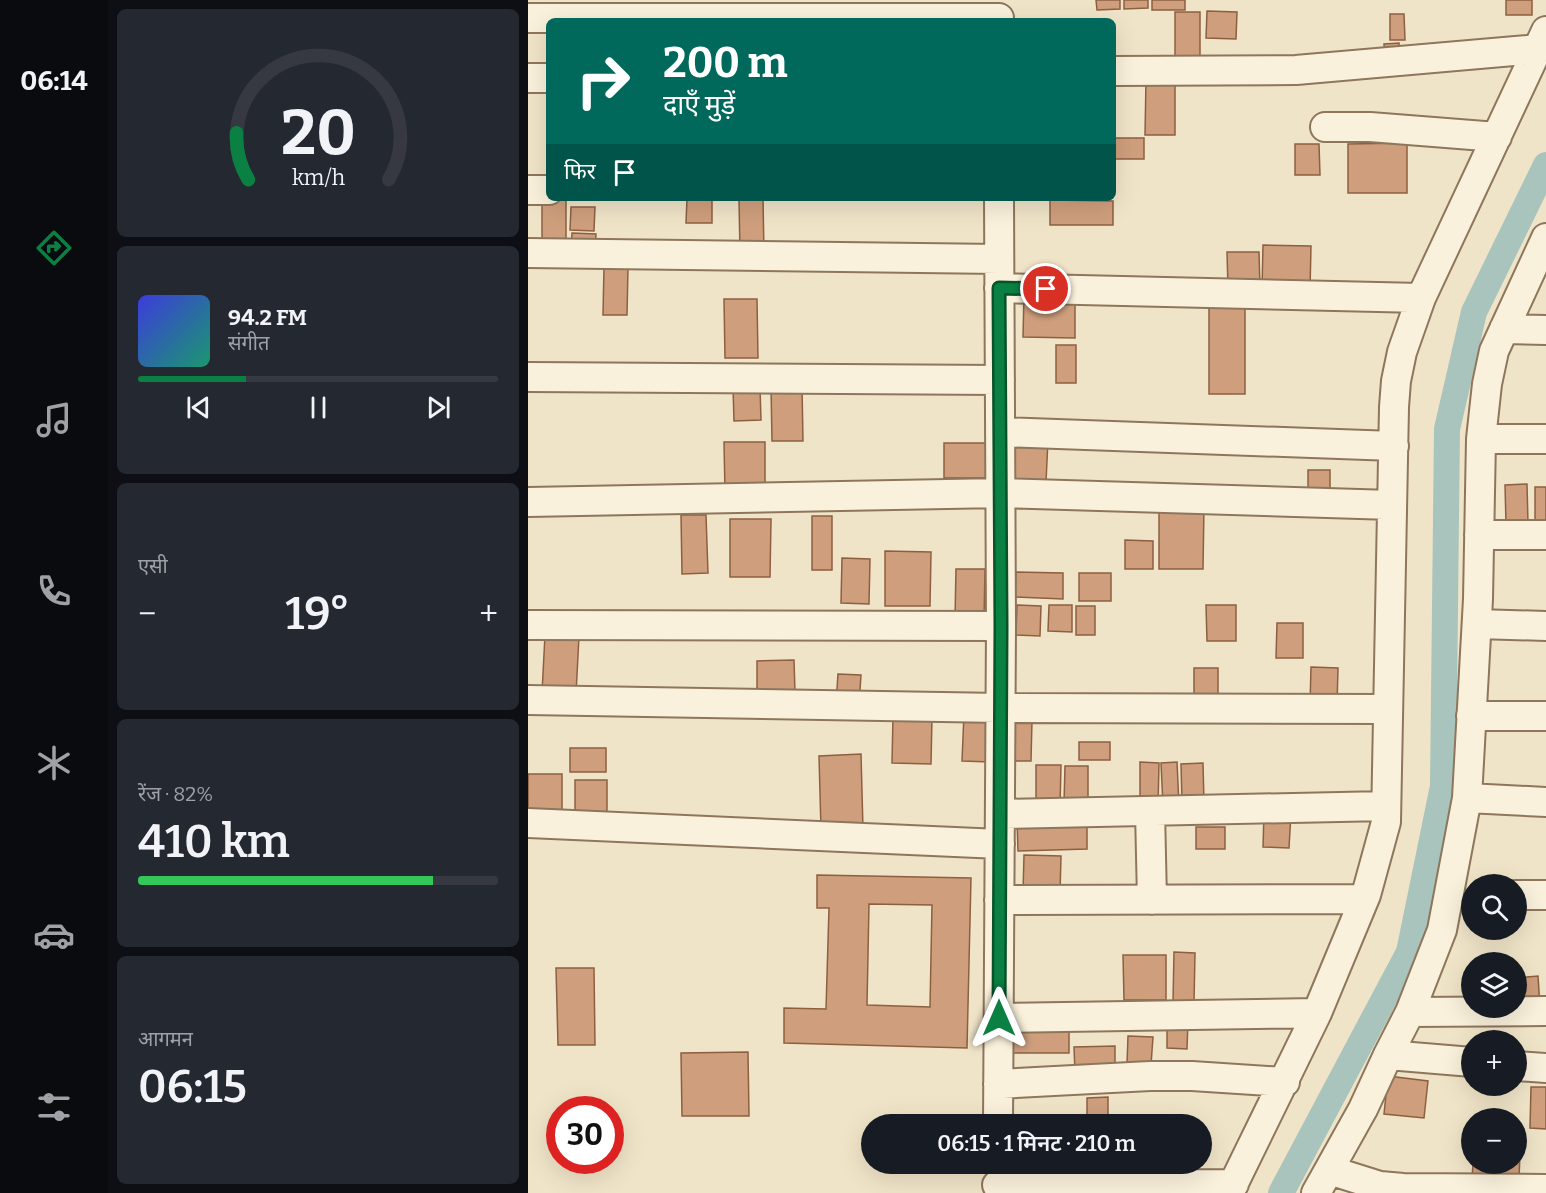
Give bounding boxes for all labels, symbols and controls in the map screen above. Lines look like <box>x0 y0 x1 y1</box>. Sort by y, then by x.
text: 200 m <box>663 38 788 88</box>
icon: right <box>564 42 642 120</box>
text: 06:14 <box>20 65 88 97</box>
text: दाएँ मुड़ें <box>663 89 735 121</box>
text: 20 <box>281 96 355 171</box>
icon: arrive <box>608 156 641 189</box>
text: फिर <box>564 158 596 185</box>
text: km/h <box>291 165 345 191</box>
icon: directions <box>33 227 75 269</box>
pin <box>1020 263 1071 314</box>
icon: arrive <box>1029 272 1062 305</box>
text: 94.2 FM <box>228 304 307 331</box>
text: संगीत <box>228 331 269 355</box>
icon: previous <box>182 391 215 424</box>
icon: pause <box>302 391 335 424</box>
icon: next <box>422 391 455 424</box>
icon: music <box>33 399 75 441</box>
text: एसी <box>138 554 168 578</box>
icon: phone <box>33 570 75 612</box>
text: 19° <box>285 587 350 641</box>
text: − <box>138 594 156 634</box>
text: + <box>479 594 498 634</box>
icon: climate <box>33 742 75 784</box>
text: रेंज · 82% <box>138 782 213 806</box>
text: 410 km <box>138 815 290 869</box>
map controls <box>1461 874 1527 1174</box>
button: search <box>1461 874 1527 940</box>
icon: car <box>33 914 75 956</box>
button: layers <box>1461 952 1527 1018</box>
position arrow <box>967 986 1031 1050</box>
text: आगमन <box>138 1027 193 1051</box>
button: + <box>1461 1030 1527 1096</box>
text: 06:15 <box>138 1060 247 1114</box>
icon: filters <box>33 1086 75 1128</box>
speed limit sign: 30 <box>546 1096 624 1174</box>
button: − <box>1461 1108 1527 1174</box>
text: 06:15 · 1 मिनट · 210 m <box>937 1130 1136 1157</box>

